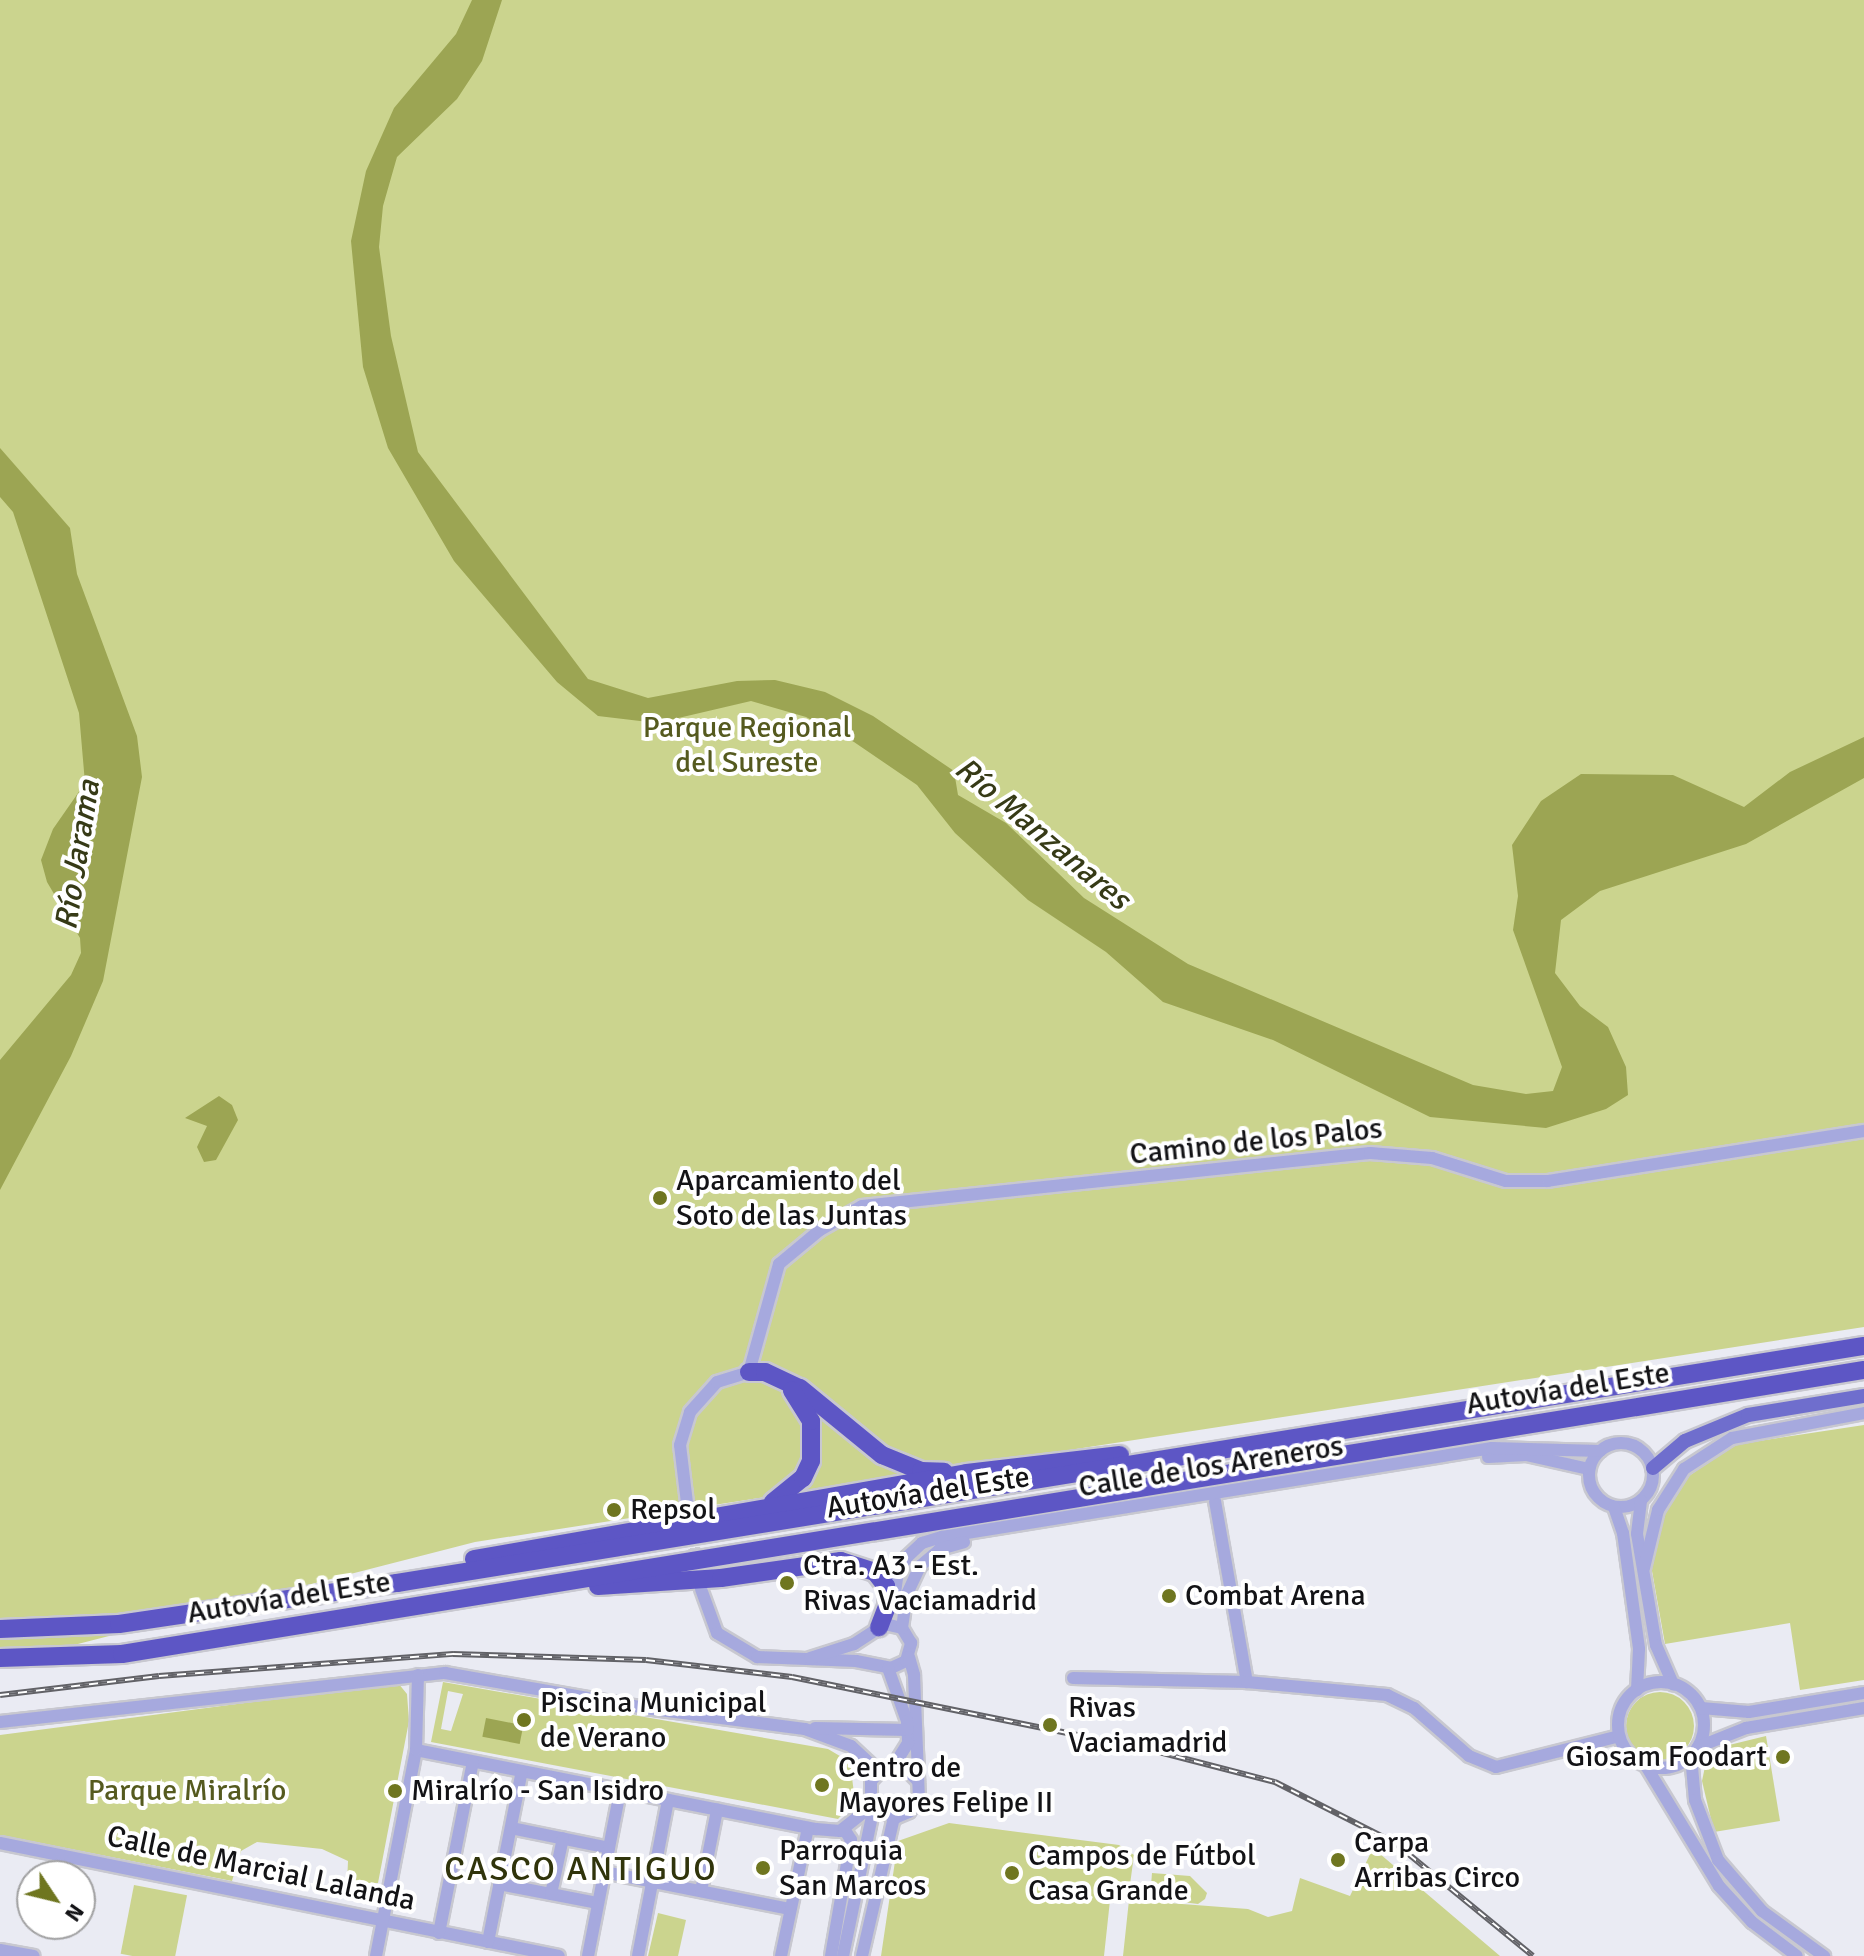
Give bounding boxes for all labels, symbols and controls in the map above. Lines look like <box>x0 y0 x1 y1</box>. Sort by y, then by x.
park label: Parque Regional del Sureste <box>643 710 851 780</box>
water label: Río Manzanares <box>947 750 1137 918</box>
water label: Río Jarama <box>47 778 109 932</box>
street label: Camino de los Palos <box>1128 1111 1384 1173</box>
place label: Aparcamiento del Soto de las Juntas <box>676 1163 907 1234</box>
marker: Aparcamiento del Soto de las Juntas <box>651 1189 669 1207</box>
street label: Autovía del Este <box>1464 1355 1672 1423</box>
street label: Calle de los Areneros <box>1076 1428 1346 1506</box>
street label: Autovía del Este <box>824 1459 1032 1527</box>
place label: Repsol <box>630 1492 716 1528</box>
marker: Repsol <box>605 1501 623 1519</box>
place label: Ctra. A3 - Est. Rivas Vaciamadrid <box>803 1548 1037 1618</box>
street label: Autovía del Este <box>185 1564 393 1632</box>
marker: Ctra. A3 - Est. Rivas Vaciamadrid <box>778 1574 796 1592</box>
place label: Combat Arena <box>1185 1578 1366 1614</box>
marker: Combat Arena <box>1160 1587 1178 1605</box>
place label: Piscina Municipal de Verano <box>540 1685 767 1756</box>
place label: Rivas Vaciamadrid <box>1068 1690 1227 1760</box>
marker: Piscina Municipal de Verano <box>515 1711 533 1729</box>
marker: Rivas Vaciamadrid <box>1039 1714 1061 1736</box>
place label: Giosam Foodart <box>1566 1739 1767 1775</box>
marker: Giosam Foodart <box>1774 1748 1792 1766</box>
place label: Centro de Mayores Felipe II <box>838 1750 1053 1820</box>
park label: Parque Miralrío <box>88 1773 286 1809</box>
place label: Miralrío - San Isidro <box>411 1773 664 1809</box>
marker: Centro de Mayores Felipe II <box>813 1776 831 1794</box>
marker: Miralrío - San Isidro <box>386 1782 404 1800</box>
street label: Calle de Marcial Lalanda <box>103 1819 419 1919</box>
place label: Carpa Arribas Circo <box>1354 1825 1520 1896</box>
place label: Parroquia San Marcos <box>779 1833 926 1904</box>
place label: Campos de Fútbol Casa Grande <box>1028 1838 1256 1908</box>
district label: CASCO ANTIGUO <box>444 1850 718 1890</box>
marker: Carpa Arribas Circo <box>1329 1851 1347 1869</box>
marker: Parroquia San Marcos <box>754 1859 772 1877</box>
north arrow <box>16 1860 96 1940</box>
marker: Campos de Fútbol Casa Grande <box>1003 1864 1021 1882</box>
text: N <box>59 1899 90 1927</box>

